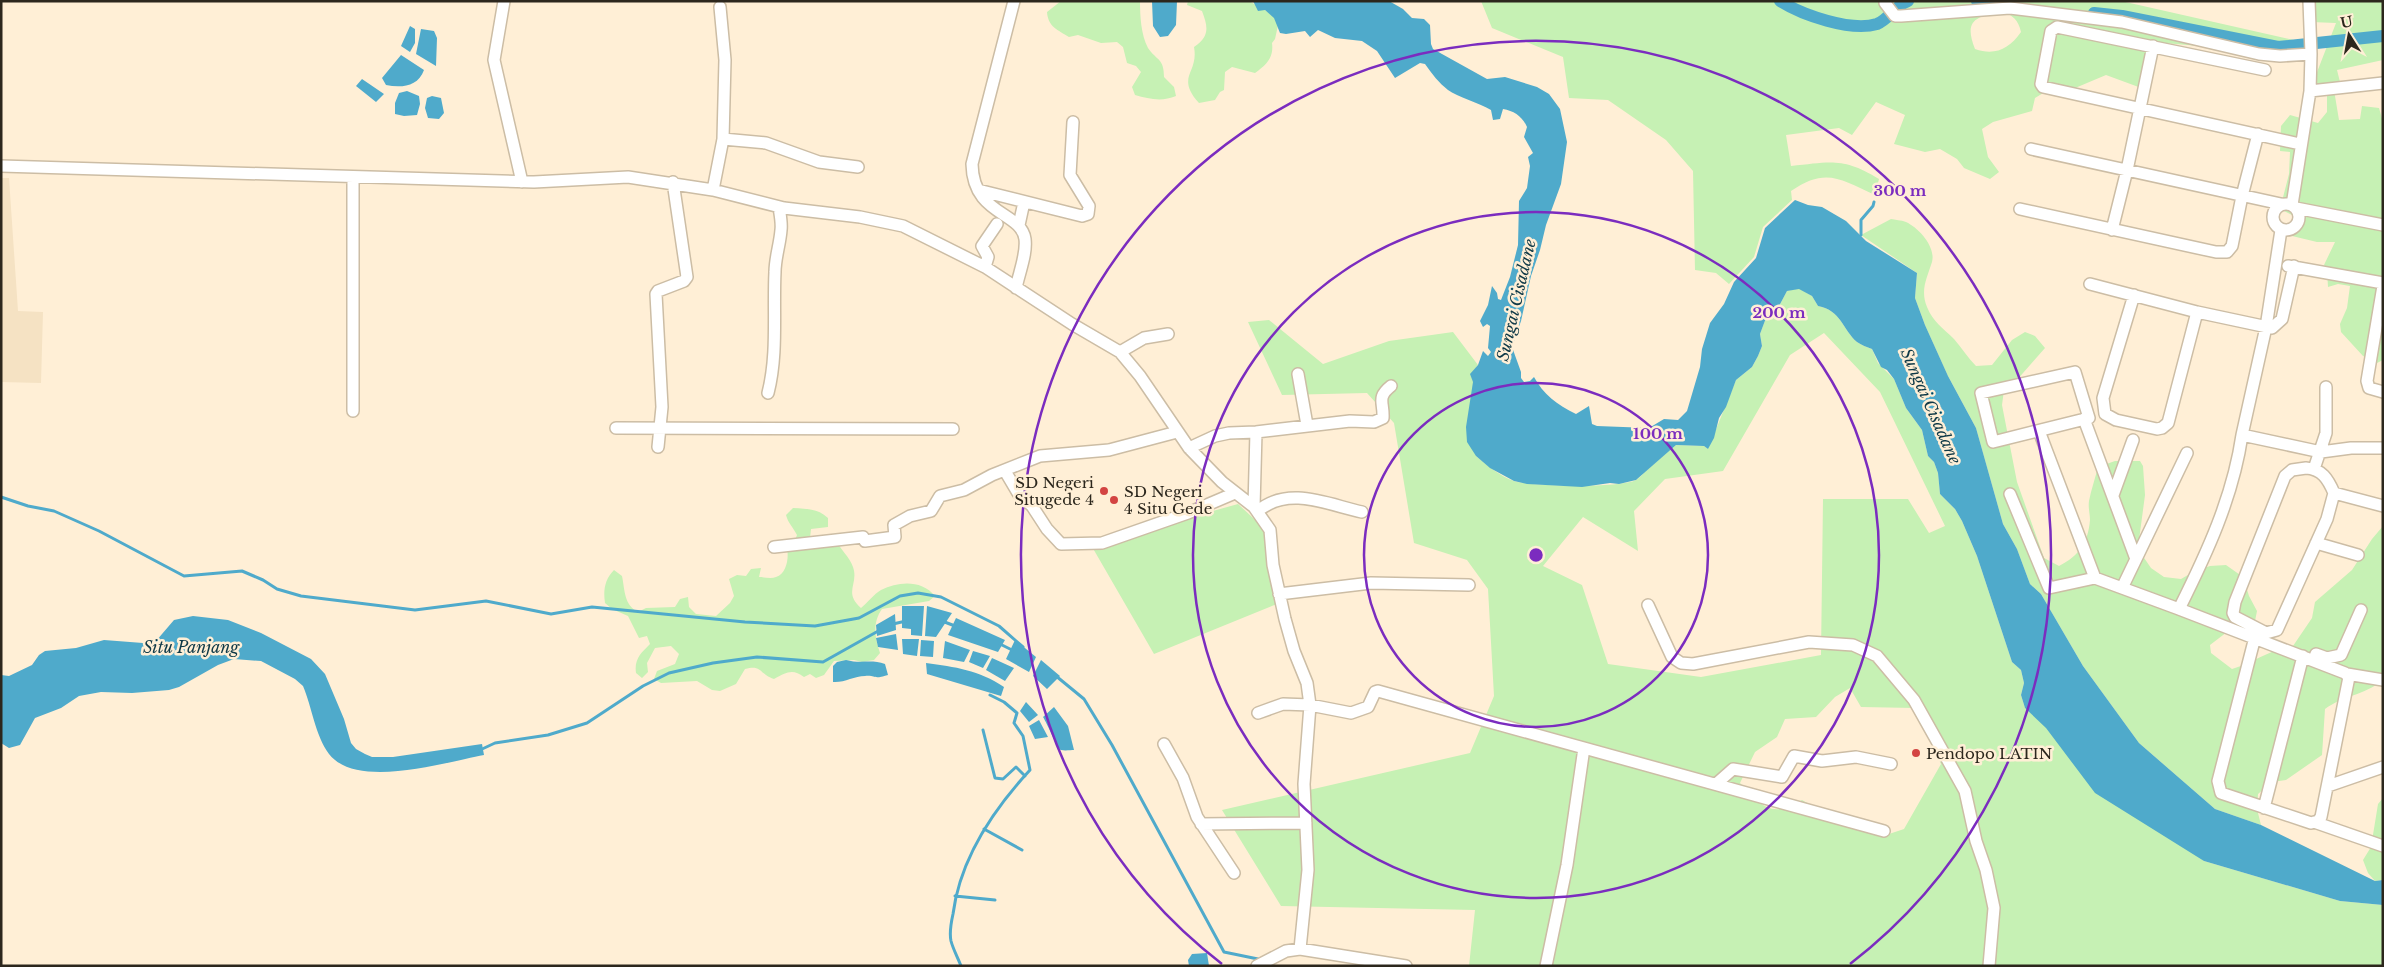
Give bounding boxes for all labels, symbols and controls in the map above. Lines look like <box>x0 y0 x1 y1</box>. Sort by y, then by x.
north arrow <box>2324 10 2374 60</box>
text: U <box>2339 12 2355 32</box>
text: 300 m <box>1874 181 1927 200</box>
water label: Sungai Cisadane <box>1492 236 1540 363</box>
text: 200 m <box>1753 303 1806 322</box>
water label: Sungai Cisadane <box>1897 345 1966 468</box>
text: 100 m <box>1633 424 1683 443</box>
place label: SD Negeri Situgede 4 <box>1014 473 1094 509</box>
place label: SD Negeri 4 Situ Gede <box>1124 482 1212 518</box>
marker: SD Negeri Situgede 4 <box>1098 485 1110 497</box>
marker: SD Negeri 4 Situ Gede <box>1108 494 1120 506</box>
centre of rings <box>1527 546 1545 564</box>
water label: Situ Panjang <box>143 637 240 657</box>
place label: Pendopo LATIN <box>1926 744 2052 763</box>
marker: Pendopo LATIN <box>1910 747 1922 759</box>

